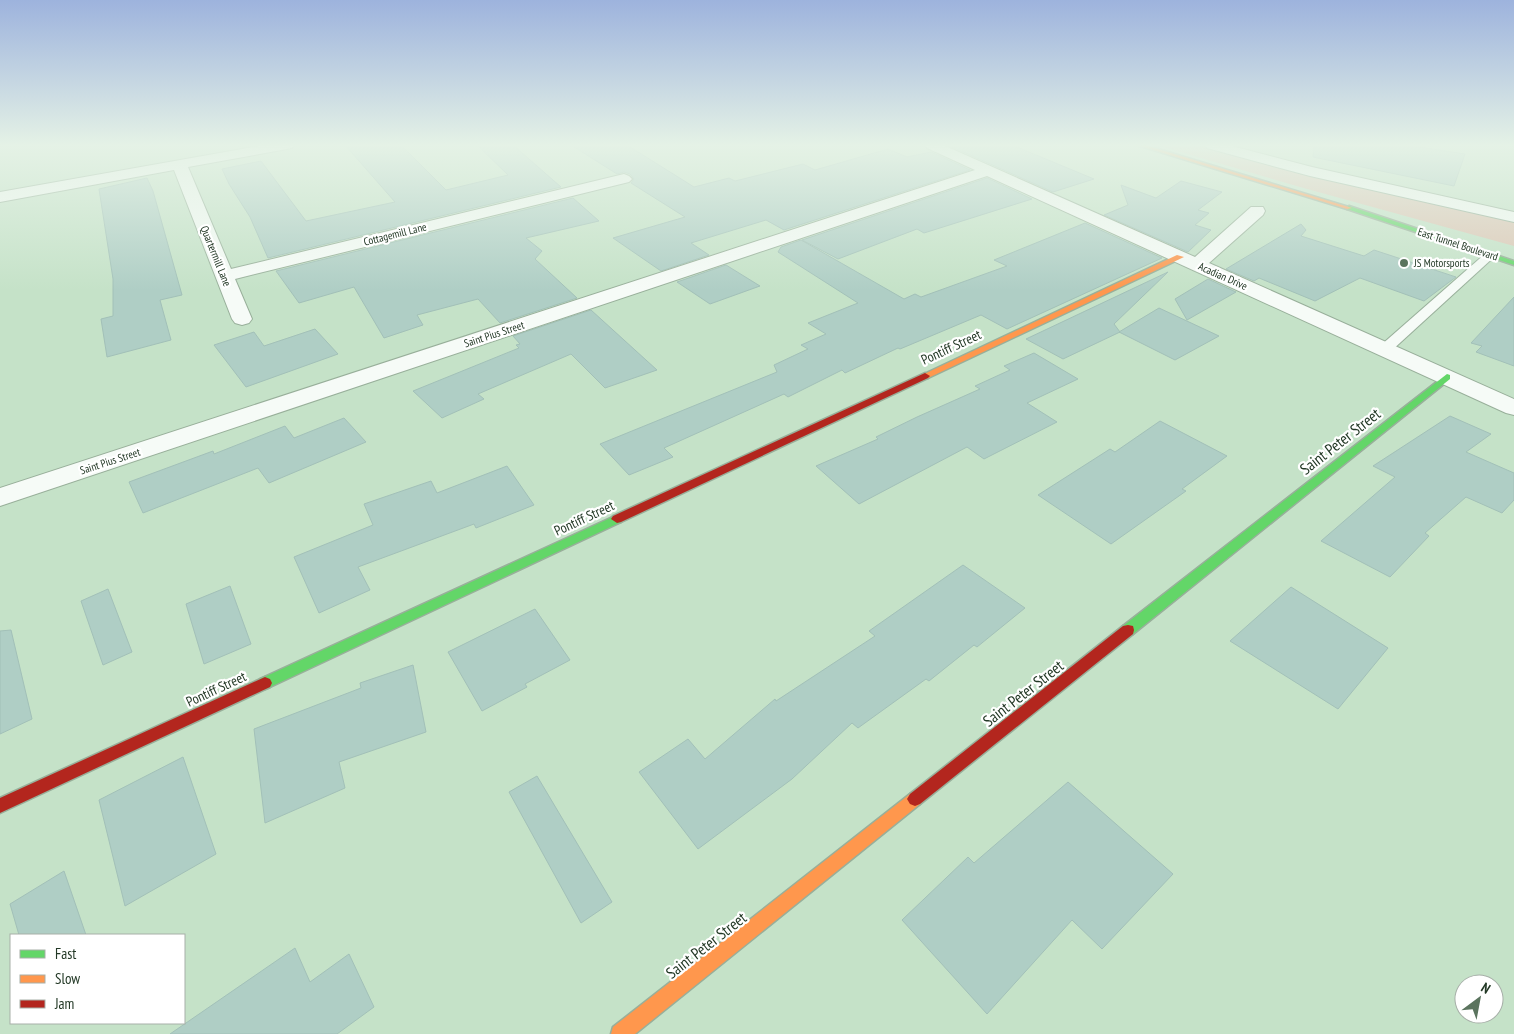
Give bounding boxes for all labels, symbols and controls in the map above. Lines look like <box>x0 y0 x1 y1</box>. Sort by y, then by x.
street label: Cottagemill Lane <box>362 219 428 249</box>
street label: Quartermill Lane <box>197 224 235 289</box>
street label: East Tunnel Boulevard <box>1416 224 1500 264</box>
place label: JS Motorsports <box>1413 256 1470 270</box>
marker: JS Motorsports <box>1398 257 1410 269</box>
street label: Acadian Drive <box>1196 259 1250 293</box>
street label: Saint Pius Street <box>462 318 526 350</box>
street label: Pontiff Street <box>918 325 984 369</box>
street label: Saint Peter Street <box>1296 403 1385 479</box>
street label: Saint Pius Street <box>78 445 142 477</box>
street label: Pontiff Street <box>551 496 617 540</box>
street label: Saint Peter Street <box>979 655 1068 731</box>
street label: Pontiff Street <box>183 667 249 711</box>
street label: Saint Peter Street <box>662 907 751 983</box>
legend <box>10 934 185 1024</box>
text: Fast <box>55 944 76 963</box>
text: Slow <box>55 969 80 988</box>
north arrow <box>1454 974 1504 1024</box>
text: N <box>1478 978 1494 998</box>
text: Jam <box>54 994 74 1013</box>

